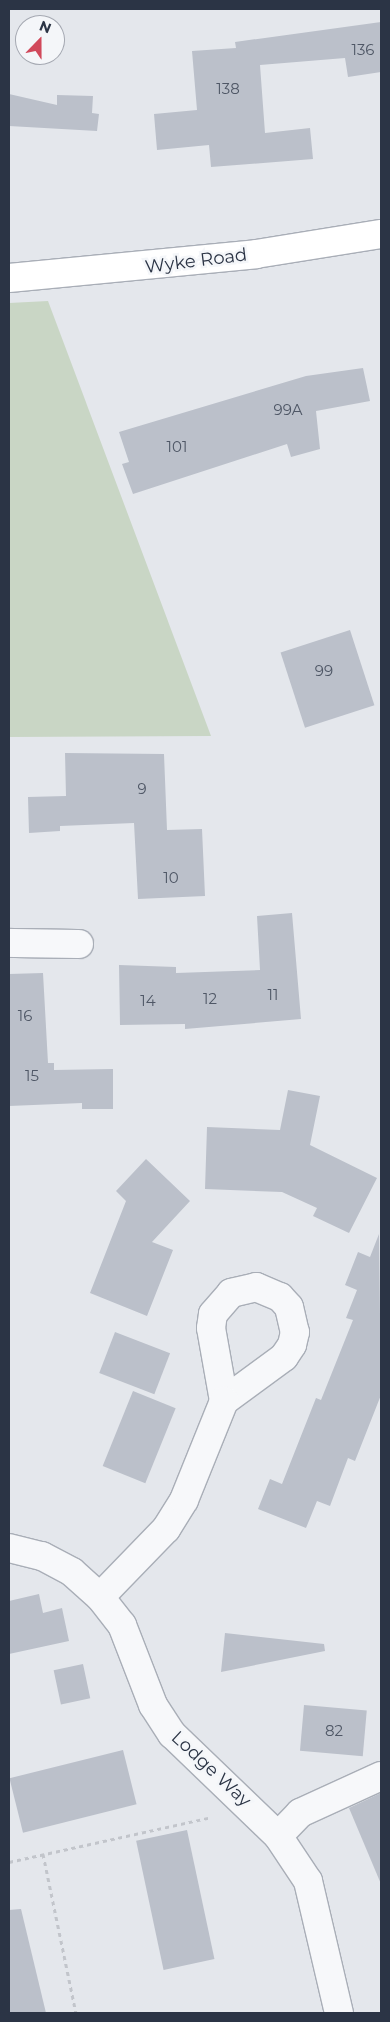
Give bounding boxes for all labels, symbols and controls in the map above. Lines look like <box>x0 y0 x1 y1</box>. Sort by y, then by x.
north arrow <box>15 15 65 65</box>
text: N <box>37 17 54 37</box>
house number: 136 <box>351 41 375 59</box>
house number: 138 <box>216 80 240 98</box>
street label: Wyke Road <box>144 244 248 278</box>
house number: 99A <box>274 401 302 419</box>
house number: 101 <box>167 438 187 456</box>
house number: 99 <box>315 662 333 680</box>
house number: 9 <box>137 780 147 798</box>
house number: 10 <box>163 869 179 887</box>
house number: 11 <box>268 986 278 1004</box>
house number: 12 <box>203 990 217 1008</box>
house number: 14 <box>140 992 156 1010</box>
house number: 16 <box>18 1007 32 1025</box>
house number: 15 <box>25 1067 39 1085</box>
house number: 82 <box>325 1722 343 1740</box>
street label: Lodge Way <box>167 1727 255 1811</box>

